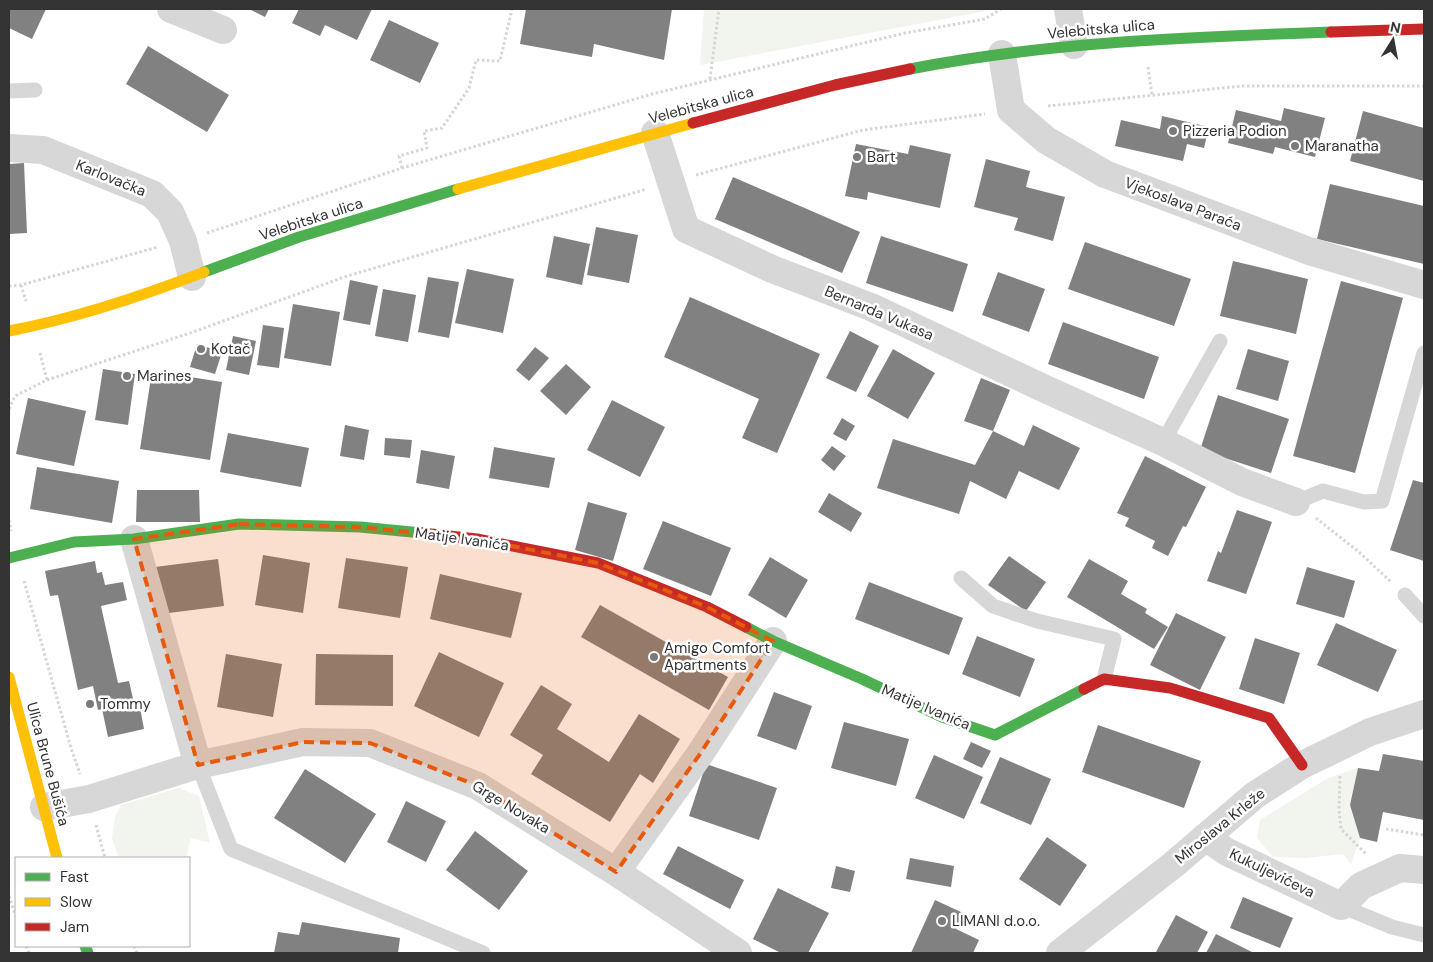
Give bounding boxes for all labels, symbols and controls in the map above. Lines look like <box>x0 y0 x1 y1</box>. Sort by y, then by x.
street label: Velebitska ulica <box>1046 14 1156 44</box>
north arrow <box>1368 15 1418 65</box>
text: N <box>1389 17 1402 37</box>
street label: Velebitska ulica <box>646 81 756 129</box>
place label: Pizzeria Podion <box>1183 121 1287 141</box>
marker: Pizzeria Podion <box>1167 125 1179 137</box>
place label: Maranatha <box>1305 136 1379 156</box>
marker: Maranatha <box>1289 140 1301 152</box>
place label: Bart <box>867 147 896 167</box>
marker: Bart <box>851 151 863 163</box>
street label: Karlovačka <box>73 155 149 201</box>
street label: Vjekoslava Paraća <box>1122 173 1244 235</box>
street label: Velebitska ulica <box>257 193 365 245</box>
street label: Bernarda Vukasa <box>821 281 937 345</box>
place label: Kotač <box>211 339 250 359</box>
marker: Kotač <box>195 343 207 355</box>
place label: Marines <box>137 366 192 386</box>
marker: Marines <box>121 370 133 382</box>
street label: Matije Ivanića <box>414 523 510 555</box>
place label: Amigo Comfort Apartments <box>664 638 770 675</box>
marker: Amigo Comfort Apartments <box>648 651 660 663</box>
street label: Matije Ivanića <box>879 679 973 735</box>
place label: Tommy <box>100 694 151 714</box>
marker: Tommy <box>84 698 96 710</box>
street label: Ulica Brune Bušića <box>22 700 74 828</box>
street label: Grge Novaka <box>468 776 554 838</box>
street label: Miroslava Krleže <box>1171 783 1269 869</box>
street label: Kukuljevićeva <box>1226 844 1318 902</box>
legend <box>15 857 190 947</box>
text: Fast <box>60 867 89 887</box>
text: Slow <box>60 892 93 912</box>
place label: LIMANI d.o.o. <box>952 911 1040 931</box>
marker: LIMANI d.o.o. <box>936 915 948 927</box>
text: Jam <box>60 917 89 937</box>

